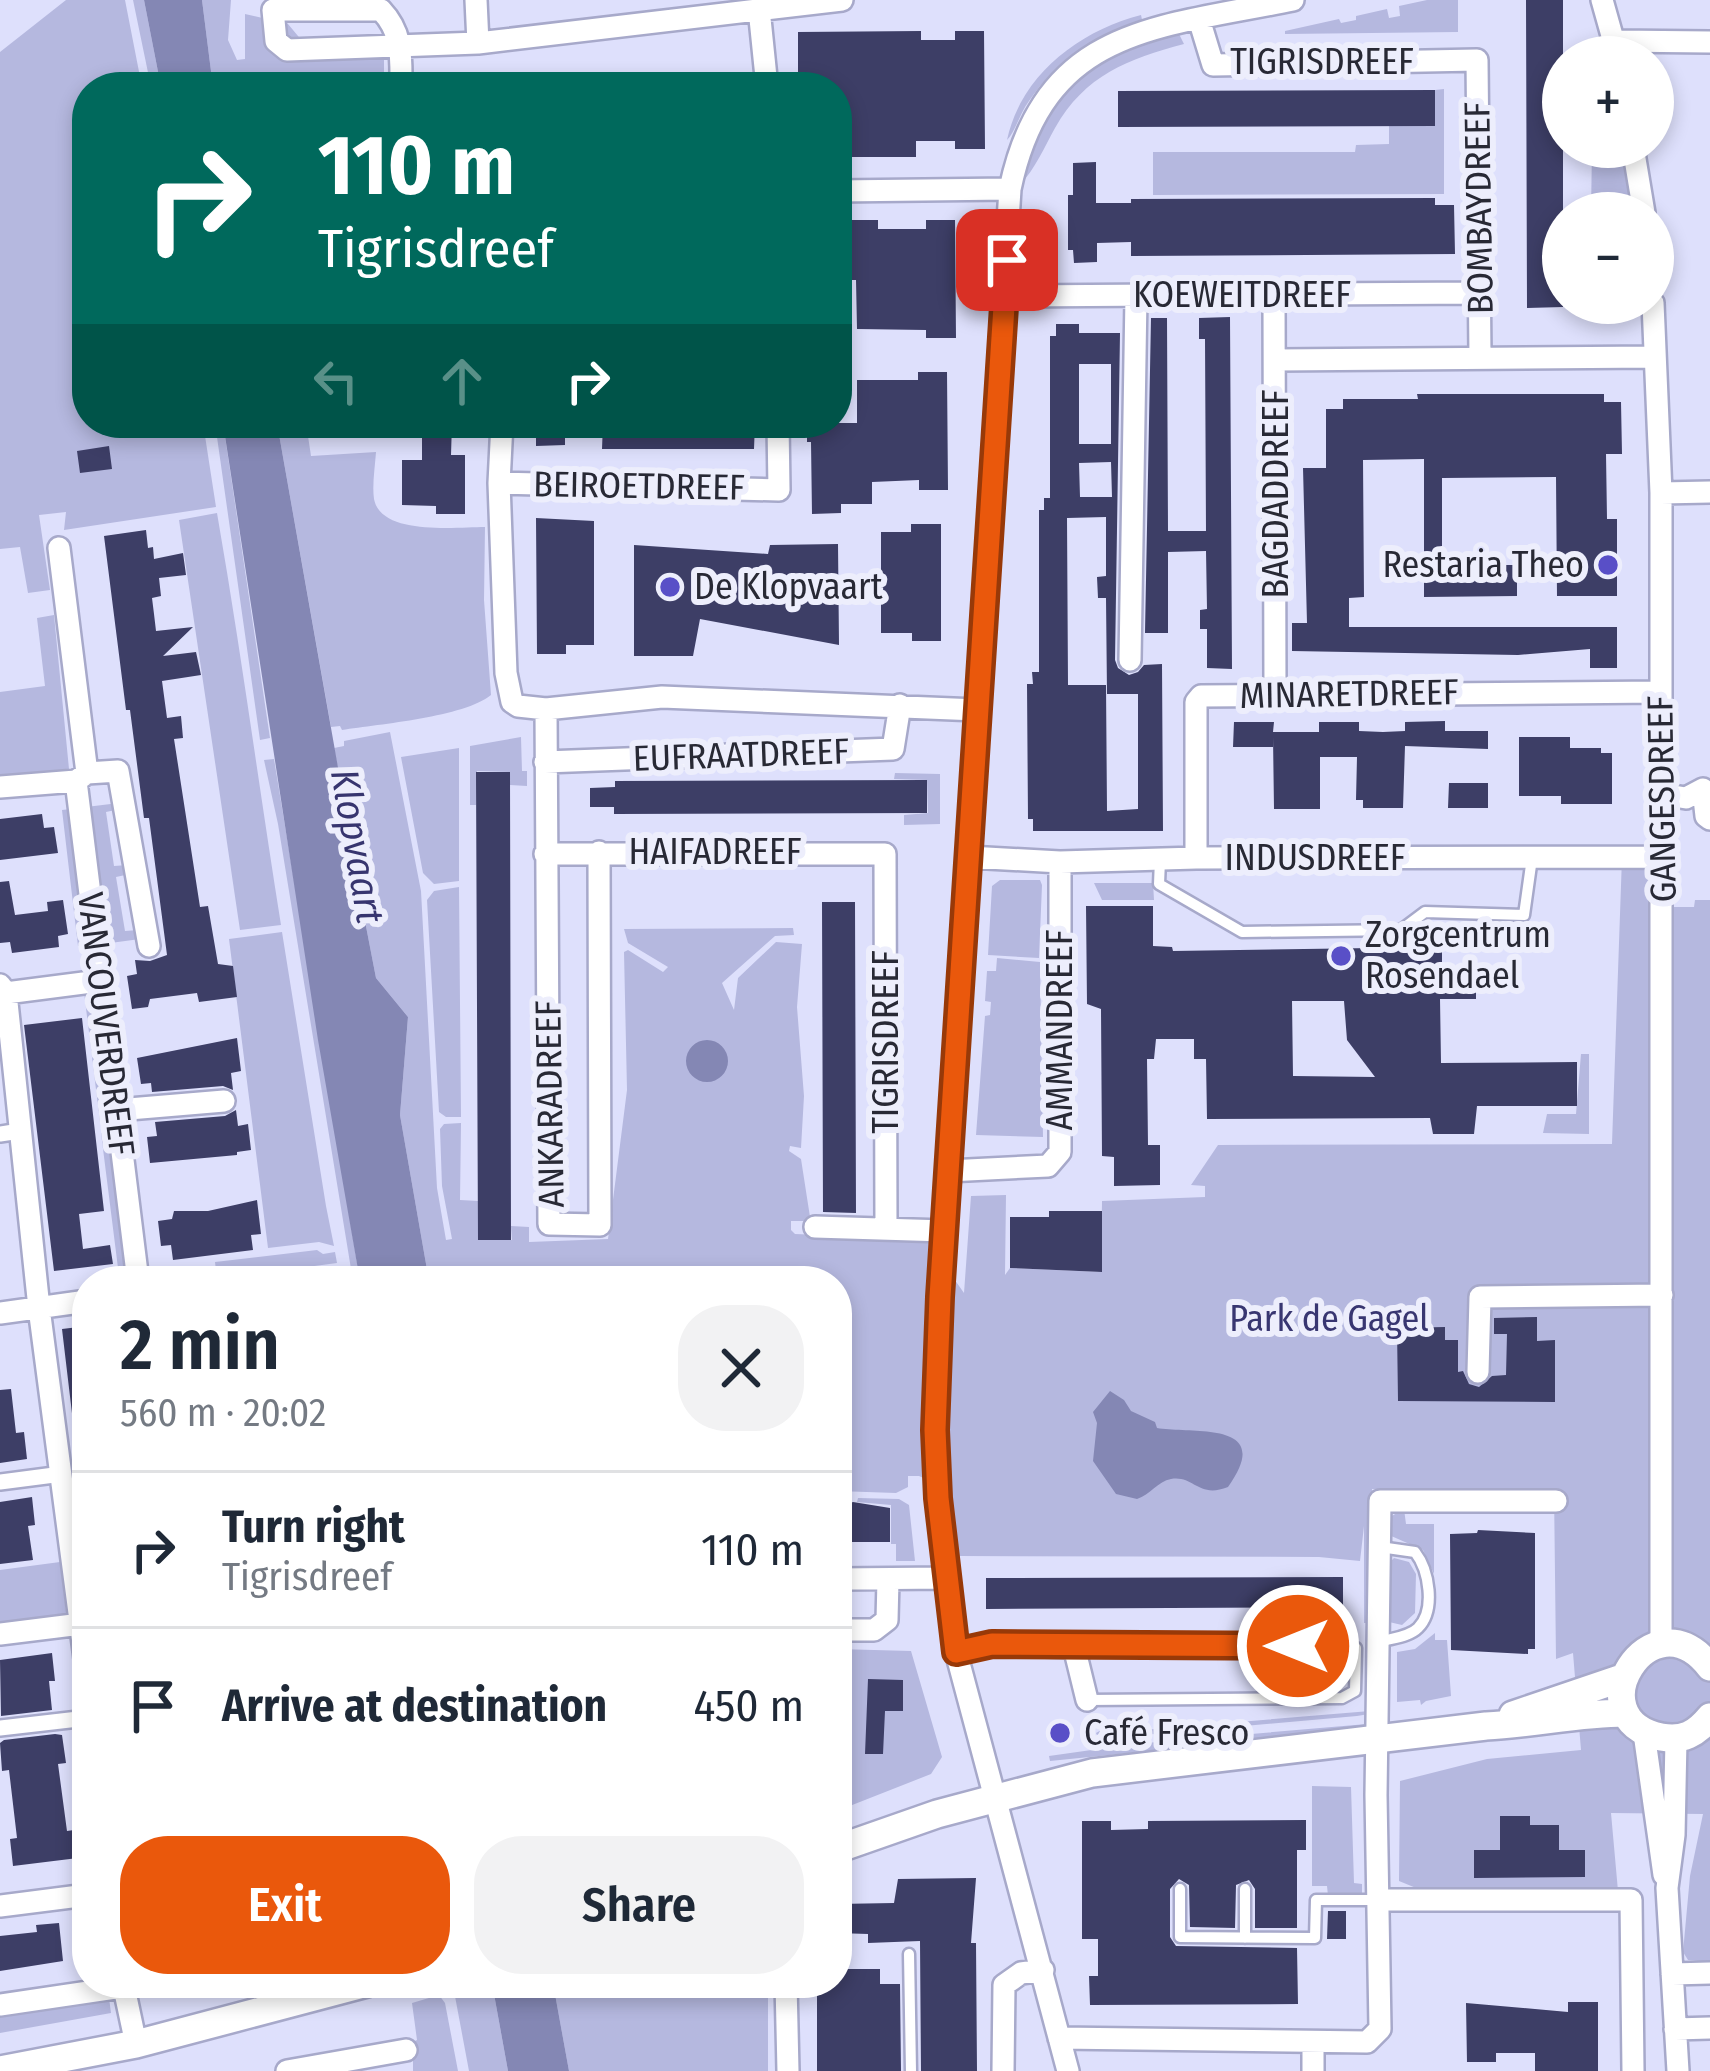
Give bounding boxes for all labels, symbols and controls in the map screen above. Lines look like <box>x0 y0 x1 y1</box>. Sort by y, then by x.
map controls <box>1542 36 1674 324</box>
button: + <box>1542 36 1674 168</box>
street label: TIGRISDREEF <box>1230 40 1414 84</box>
street label: BOMBAYDREEF <box>1455 101 1503 315</box>
text: 110 m <box>318 115 515 216</box>
icon: right <box>120 120 276 276</box>
button: − <box>1542 192 1674 324</box>
pin <box>956 209 1058 311</box>
text: Tigrisdreef <box>318 217 554 281</box>
icon: arrive <box>974 227 1040 293</box>
street label: KOEWEITDREEF <box>1133 273 1351 317</box>
icon: left <box>303 348 369 414</box>
icon: ahead <box>429 348 495 414</box>
icon: right <box>555 348 621 414</box>
street label: BAGDADDREEF <box>1254 389 1298 599</box>
street label: BEIROETDREEF <box>533 462 745 510</box>
place label: Restaria Theo <box>1383 543 1584 587</box>
marker: Restaria Theo <box>1595 552 1621 578</box>
place label: De Klopvaart <box>694 565 883 609</box>
marker: De Klopvaart <box>657 574 683 600</box>
street label: MINARETDREEF <box>1239 670 1459 718</box>
street label: GANGESDREEF <box>1638 695 1686 903</box>
street label: EUFRAATDREEF <box>632 729 850 781</box>
water label: Klopvaart <box>321 765 393 927</box>
street label: HAIFADREEF <box>628 830 802 874</box>
street label: INDUSDREEF <box>1224 836 1406 880</box>
street label: VANCOUVERDREEF <box>68 890 144 1158</box>
place label: Zorgcentrum Rosendael <box>1365 913 1551 998</box>
street label: AMMANDREEF <box>1038 929 1082 1131</box>
marker: Zorgcentrum Rosendael <box>1328 943 1354 969</box>
street label: TIGRISDREEF <box>864 950 908 1134</box>
street label: ANKARADREEF <box>526 1000 574 1208</box>
park label: Park de Gagel <box>1229 1297 1429 1341</box>
text: 2 min <box>120 1302 280 1388</box>
button: close <box>678 1305 804 1431</box>
text: 560 m · 20:02 <box>120 1390 326 1436</box>
text: Turn right <box>222 1500 405 1554</box>
icon: right <box>120 1517 186 1583</box>
text: 110 m <box>701 1523 804 1577</box>
text: Tigrisdreef <box>222 1554 392 1600</box>
position arrow <box>1235 1583 1361 1709</box>
icon: arrive <box>120 1673 186 1739</box>
text: Arrive at destination <box>222 1679 607 1733</box>
text: 450 m <box>693 1679 804 1733</box>
place label: Café Fresco <box>1084 1711 1249 1755</box>
marker: Café Fresco <box>1047 1720 1073 1746</box>
button: Exit <box>120 1836 450 1974</box>
button: Share <box>474 1836 804 1974</box>

